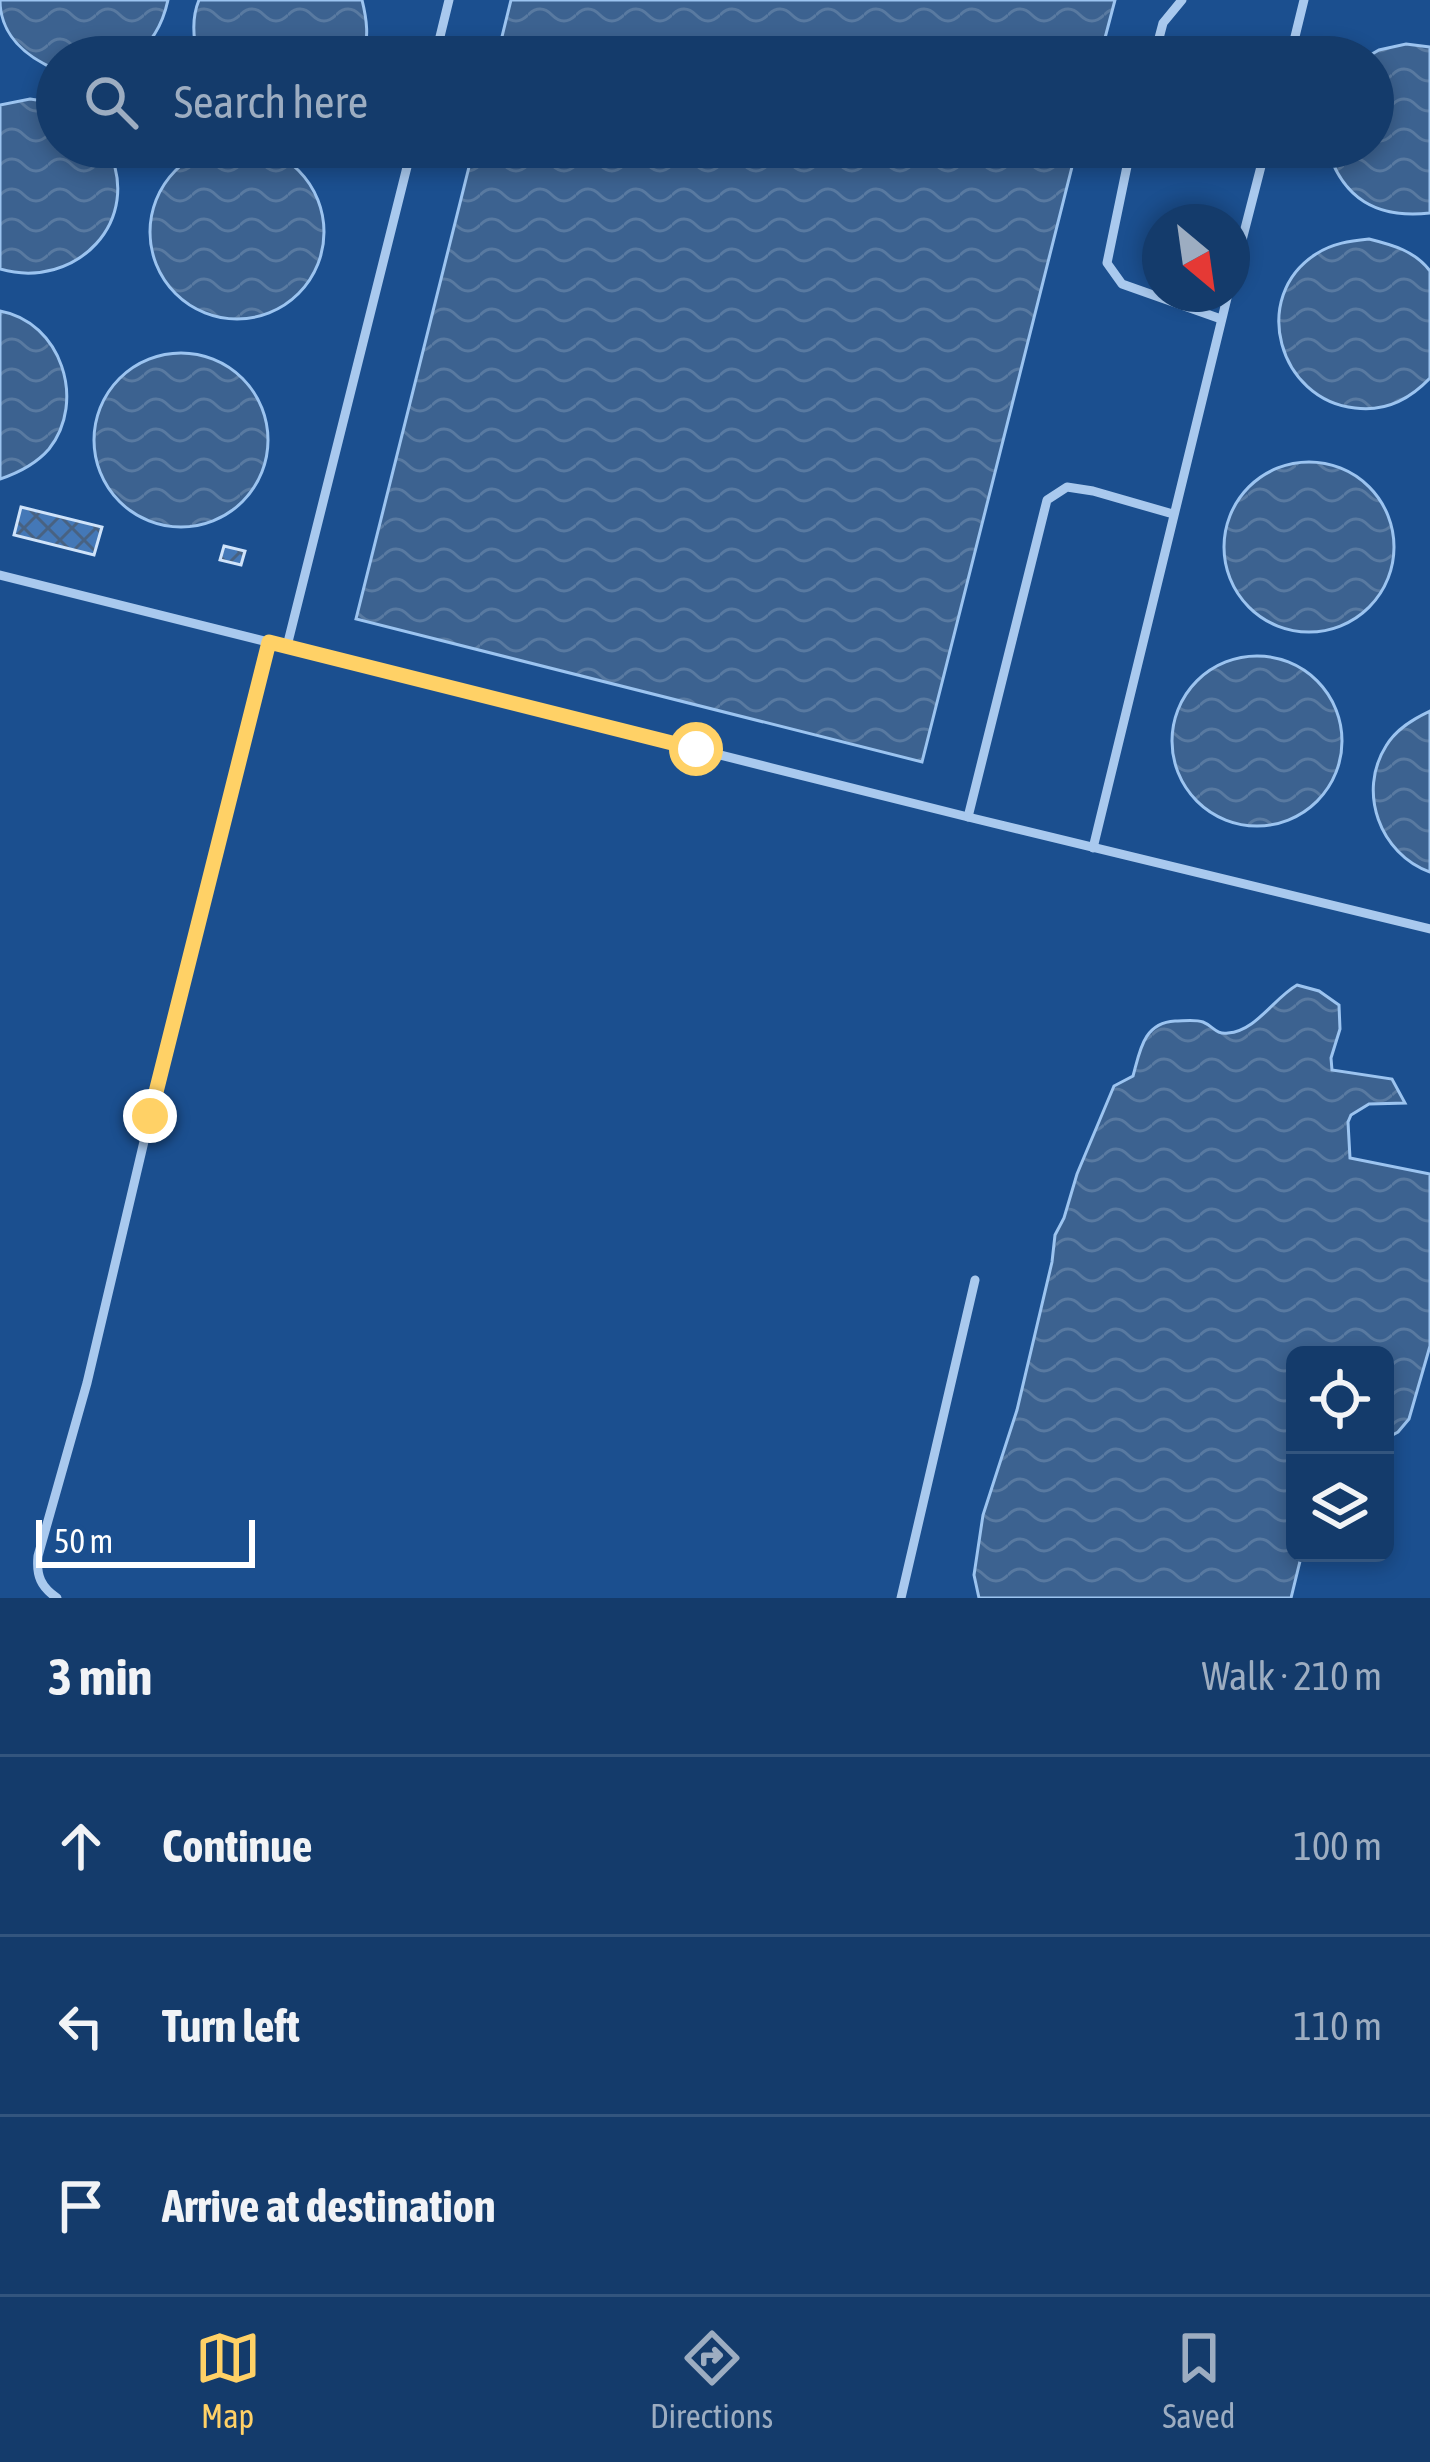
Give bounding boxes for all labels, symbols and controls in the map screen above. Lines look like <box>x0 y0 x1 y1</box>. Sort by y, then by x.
search box <box>36 36 1394 168</box>
icon: search <box>78 69 144 135</box>
text: Search here <box>174 76 368 128</box>
north arrow <box>1142 204 1250 312</box>
route start <box>669 722 723 776</box>
route end <box>123 1089 177 1143</box>
map controls <box>1286 1346 1394 1562</box>
button: locate <box>1286 1346 1394 1454</box>
button: layers <box>1286 1454 1394 1562</box>
scale bar <box>36 1514 255 1567</box>
text: 50 m <box>54 1522 113 1560</box>
text: 3 min <box>48 1647 152 1706</box>
text: Walk · 210 m <box>1202 1654 1382 1698</box>
icon: ahead <box>48 1813 114 1879</box>
text: Continue <box>162 1820 313 1872</box>
text: 100 m <box>1294 1824 1382 1868</box>
icon: left <box>48 1993 114 2059</box>
text: Turn left <box>162 2000 300 2052</box>
text: 110 m <box>1294 2004 1382 2048</box>
icon: arrive <box>48 2173 114 2239</box>
text: Arrive at destination <box>162 2180 496 2232</box>
tab: Map <box>195 2325 261 2435</box>
tab: Directions <box>650 2325 773 2435</box>
tab: Saved <box>1162 2325 1235 2435</box>

